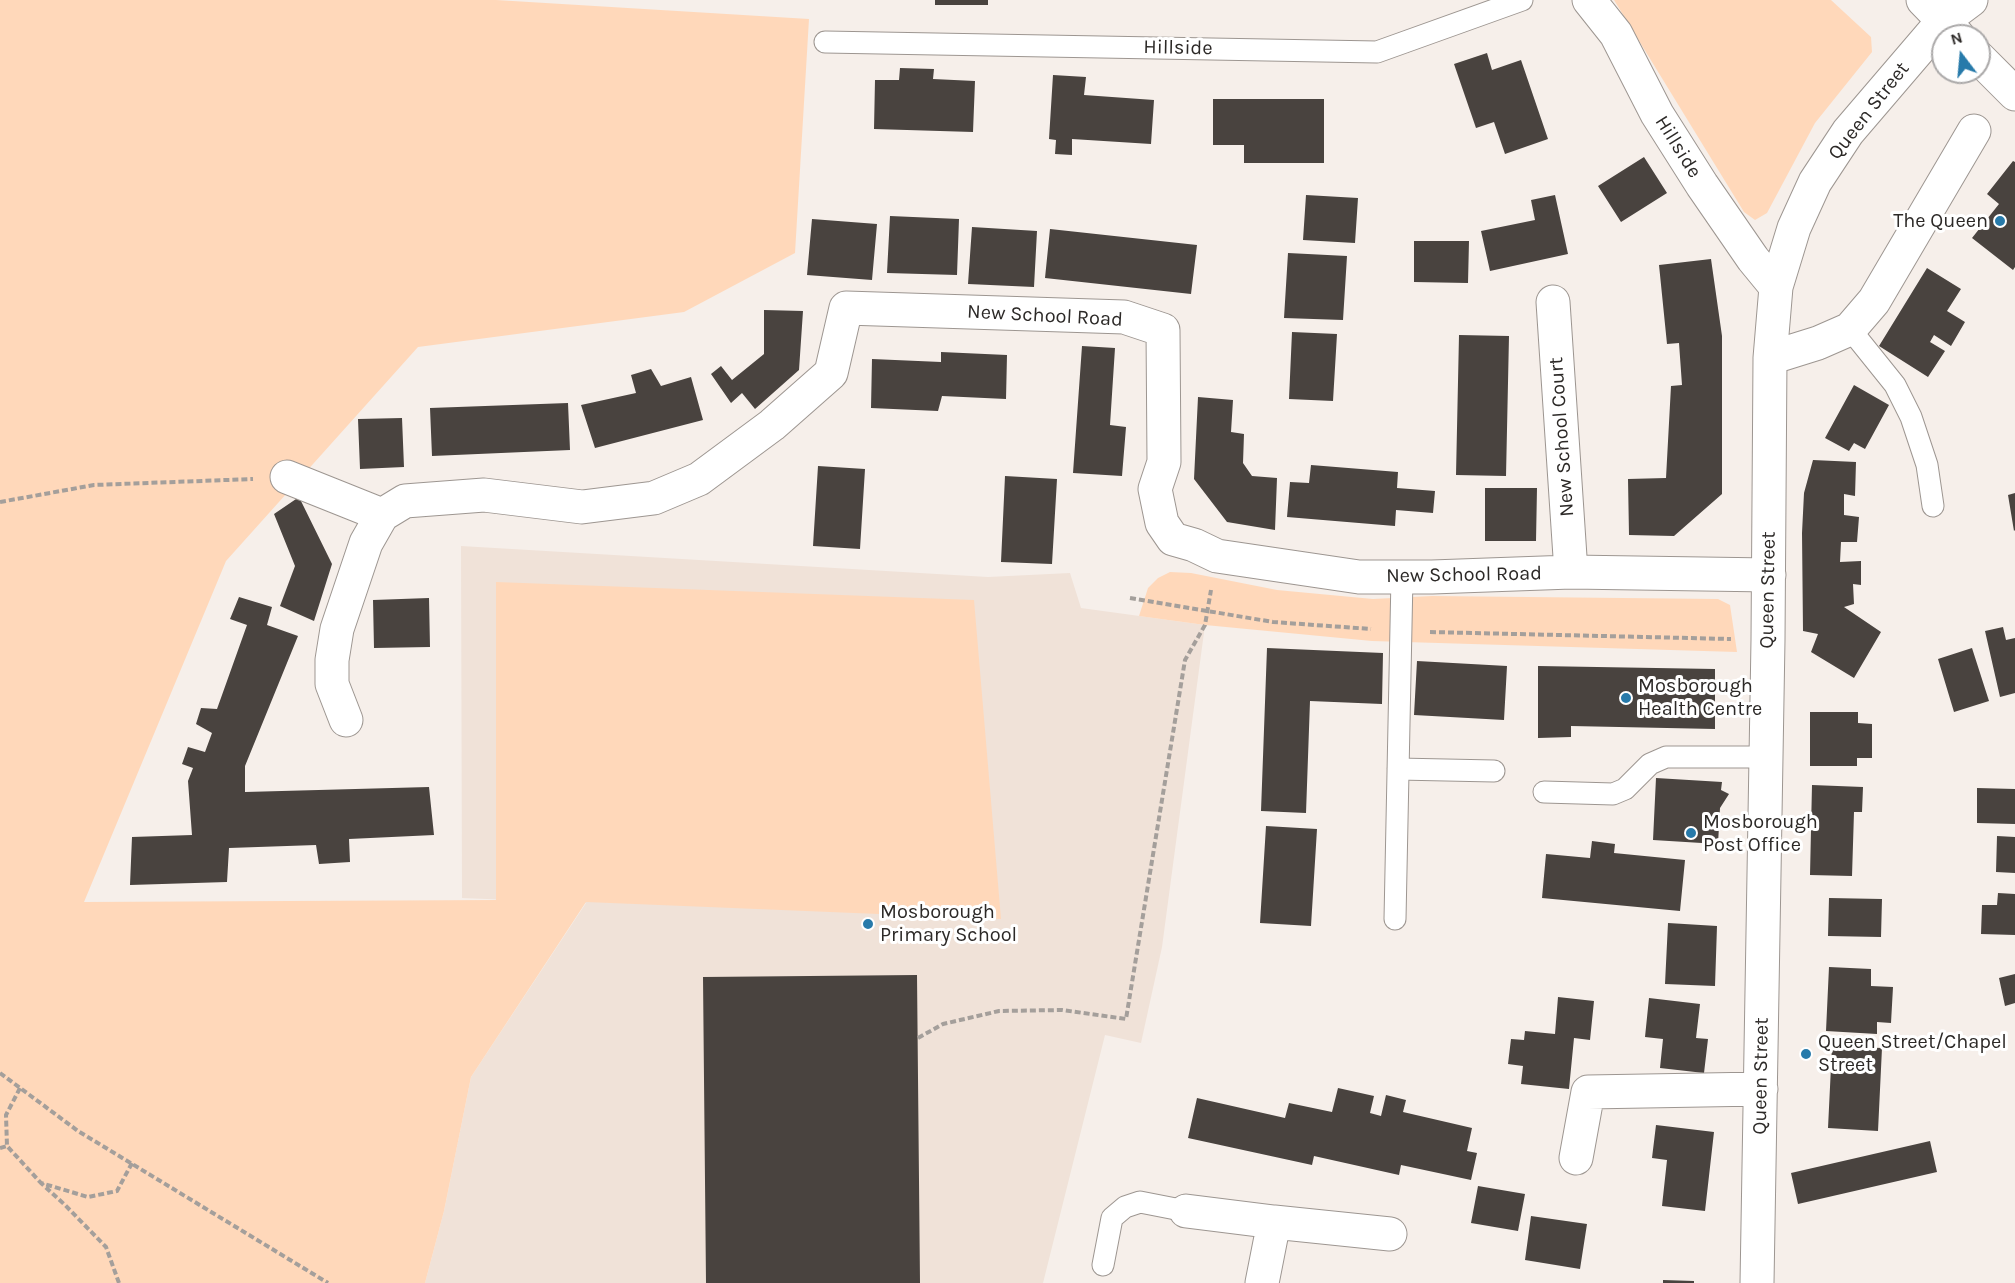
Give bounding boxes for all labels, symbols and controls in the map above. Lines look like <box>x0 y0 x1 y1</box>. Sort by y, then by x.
north arrow <box>1931 24 1991 84</box>
text: N <box>1948 27 1965 49</box>
street label: Hillside <box>1143 35 1213 61</box>
street label: Queen Street <box>1823 57 1915 165</box>
street label: Hillside <box>1650 111 1706 183</box>
place label: The Queen <box>1893 209 1988 233</box>
marker: The Queen <box>1993 214 2007 228</box>
street label: New School Road <box>967 300 1123 332</box>
street label: New School Court <box>1544 356 1580 518</box>
street label: Queen Street <box>1755 531 1781 649</box>
street label: New School Road <box>1386 562 1542 588</box>
place label: Mosborough Health Centre <box>1638 674 1762 721</box>
marker: Mosborough Health Centre <box>1619 691 1633 705</box>
place label: Mosborough Post Office <box>1703 810 1818 857</box>
marker: Mosborough Post Office <box>1684 826 1698 840</box>
place label: Mosborough Primary School <box>880 900 1017 947</box>
marker: Mosborough Primary School <box>861 917 875 931</box>
street label: Queen Street <box>1748 1017 1774 1135</box>
place label: Queen Street/Chapel Street <box>1818 1030 2007 1077</box>
marker: Queen Street/Chapel Street <box>1799 1047 1813 1061</box>

